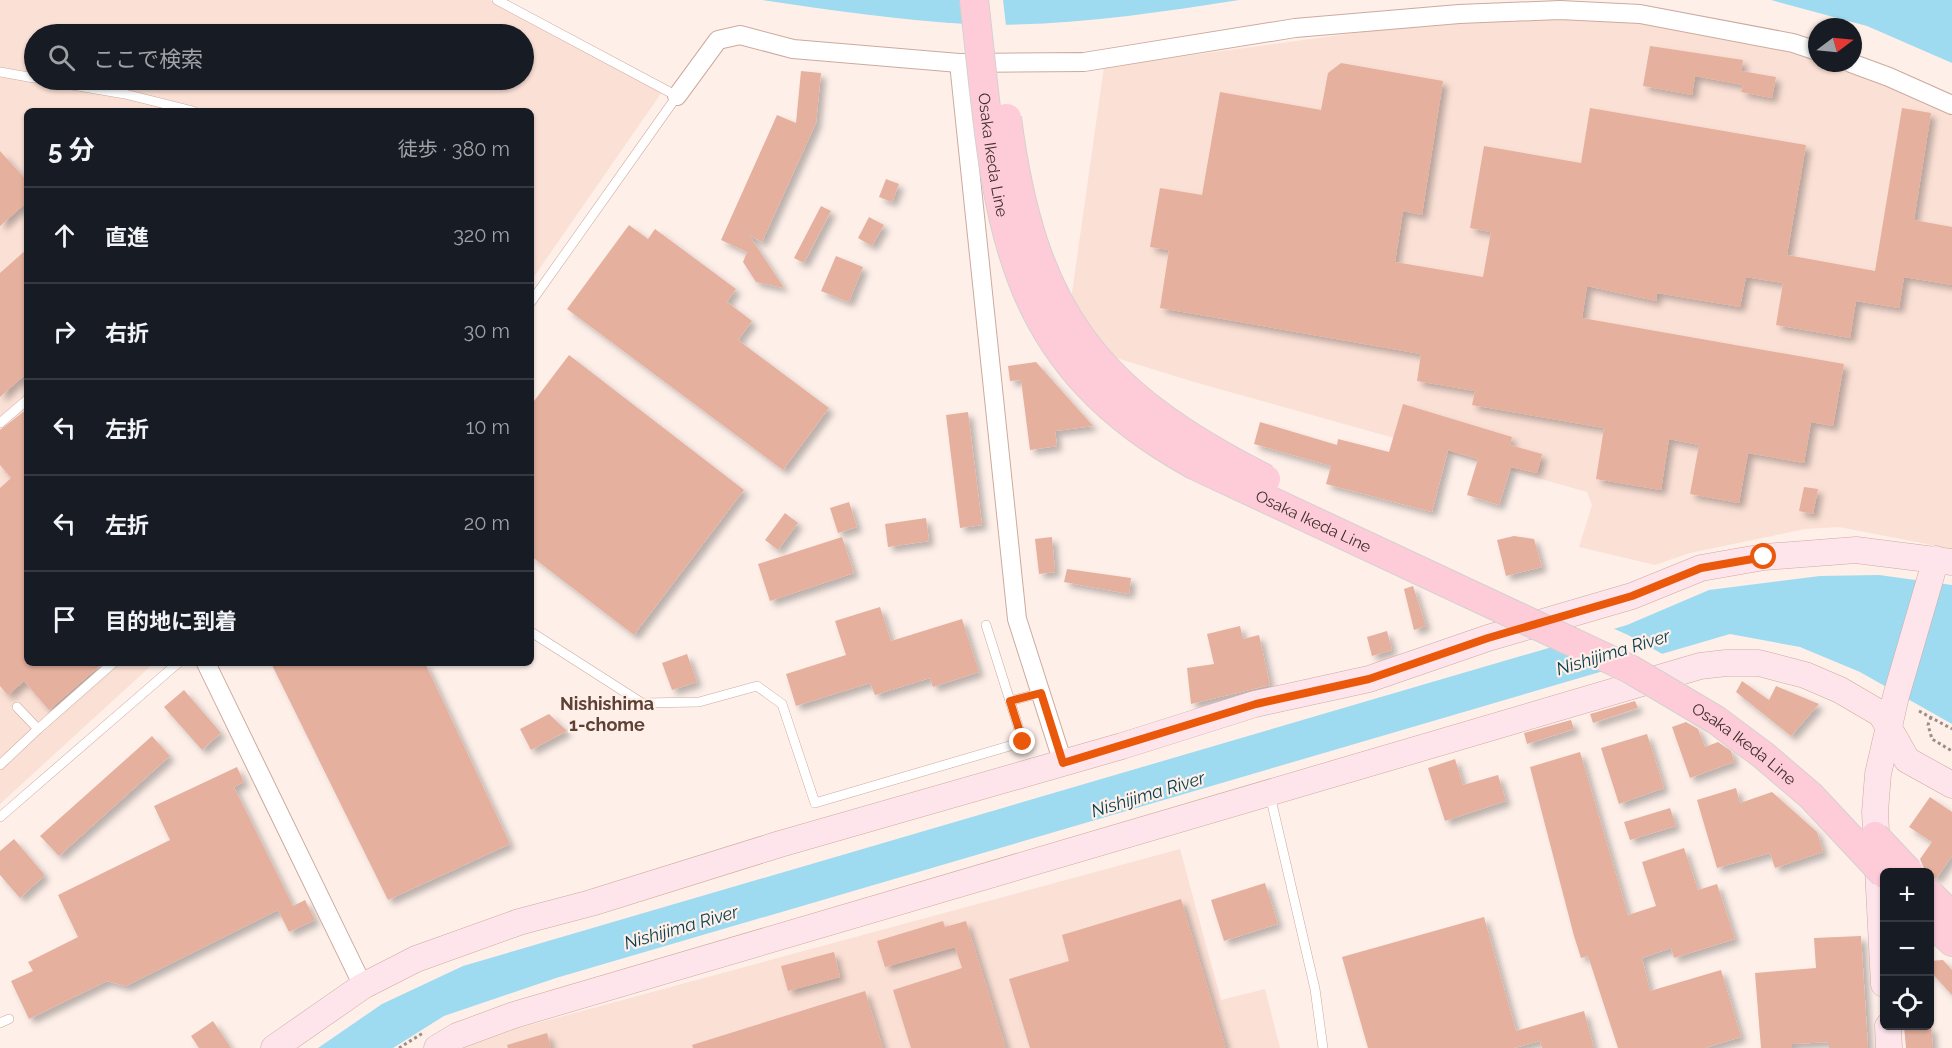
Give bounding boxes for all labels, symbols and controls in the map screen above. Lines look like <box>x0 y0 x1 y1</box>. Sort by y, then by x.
north arrow <box>1808 18 1862 72</box>
search box <box>24 24 534 90</box>
icon: search <box>45 41 78 74</box>
text: ここで検索 <box>93 46 203 72</box>
street label: Osaka Ikeda Line <box>975 92 1012 219</box>
text: 5 分 <box>48 135 95 165</box>
text: 徒歩 · 380 m <box>398 137 510 161</box>
icon: ahead <box>48 219 81 252</box>
text: 320 m <box>453 223 510 247</box>
text: 直進 <box>105 224 149 250</box>
icon: right <box>48 315 81 348</box>
text: 30 m <box>464 319 510 343</box>
text: 右折 <box>105 320 149 346</box>
icon: left <box>48 411 81 444</box>
text: 10 m <box>466 415 510 439</box>
text: 左折 <box>105 416 149 442</box>
street label: Osaka Ikeda Line <box>1253 486 1374 556</box>
icon: left <box>48 507 81 540</box>
text: 20 m <box>464 511 510 535</box>
text: 左折 <box>105 512 149 538</box>
route start <box>1750 543 1776 569</box>
icon: arrive <box>48 603 81 636</box>
text: 目的地に到着 <box>105 608 237 634</box>
water label: Nishijima River <box>1554 624 1673 679</box>
district label: Nishishima 1-chome <box>560 693 654 735</box>
street label: Osaka Ikeda Line <box>1689 698 1800 789</box>
route end <box>1009 728 1035 754</box>
water label: Nishijima River <box>1089 766 1208 821</box>
map controls <box>1880 868 1934 1030</box>
button: + <box>1880 868 1934 922</box>
water label: Nishijima River <box>621 900 741 953</box>
button: − <box>1880 922 1934 976</box>
button: locate <box>1880 976 1934 1030</box>

